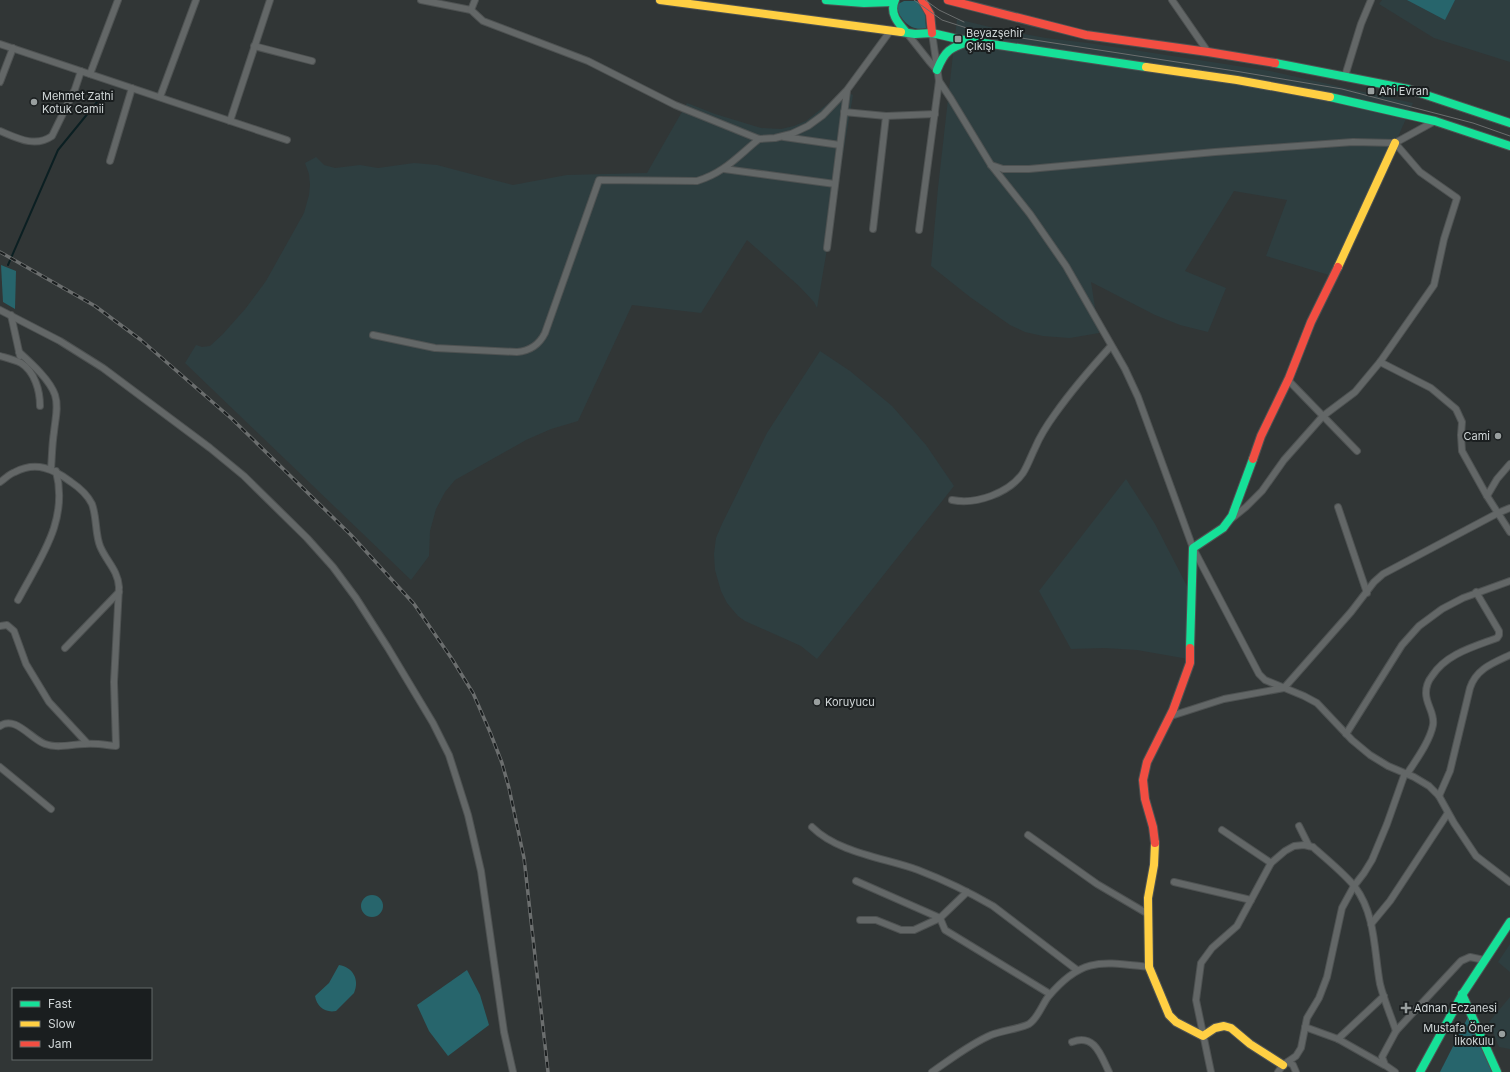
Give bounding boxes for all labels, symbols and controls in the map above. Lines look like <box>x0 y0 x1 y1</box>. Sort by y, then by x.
place label: Beyazşehir Çıkışı <box>966 26 1023 53</box>
marker: Beyazşehir Çıkışı <box>953 34 963 44</box>
place label: Ahi Evran <box>1379 84 1428 98</box>
marker: Ahi Evran <box>1366 86 1376 96</box>
place label: Mehmet Zathi Kotuk Camii <box>42 89 113 116</box>
marker: Mehmet Zathi Kotuk Camii <box>29 97 39 107</box>
place label: Cami <box>1463 429 1490 443</box>
marker: Cami <box>1493 431 1503 441</box>
place label: Koruyucu <box>825 695 875 709</box>
marker: Koruyucu <box>812 697 822 707</box>
legend <box>12 988 152 1060</box>
text: Fast <box>48 996 72 1011</box>
place label: Adnan Eczanesi <box>1414 1001 1497 1015</box>
marker: Adnan Eczanesi <box>1401 1003 1411 1013</box>
text: Slow <box>48 1016 76 1031</box>
place label: Mustafa Öner İlkokulu <box>1423 1021 1494 1048</box>
marker: Mustafa Öner İlkokulu <box>1497 1029 1507 1039</box>
text: Jam <box>48 1036 72 1051</box>

